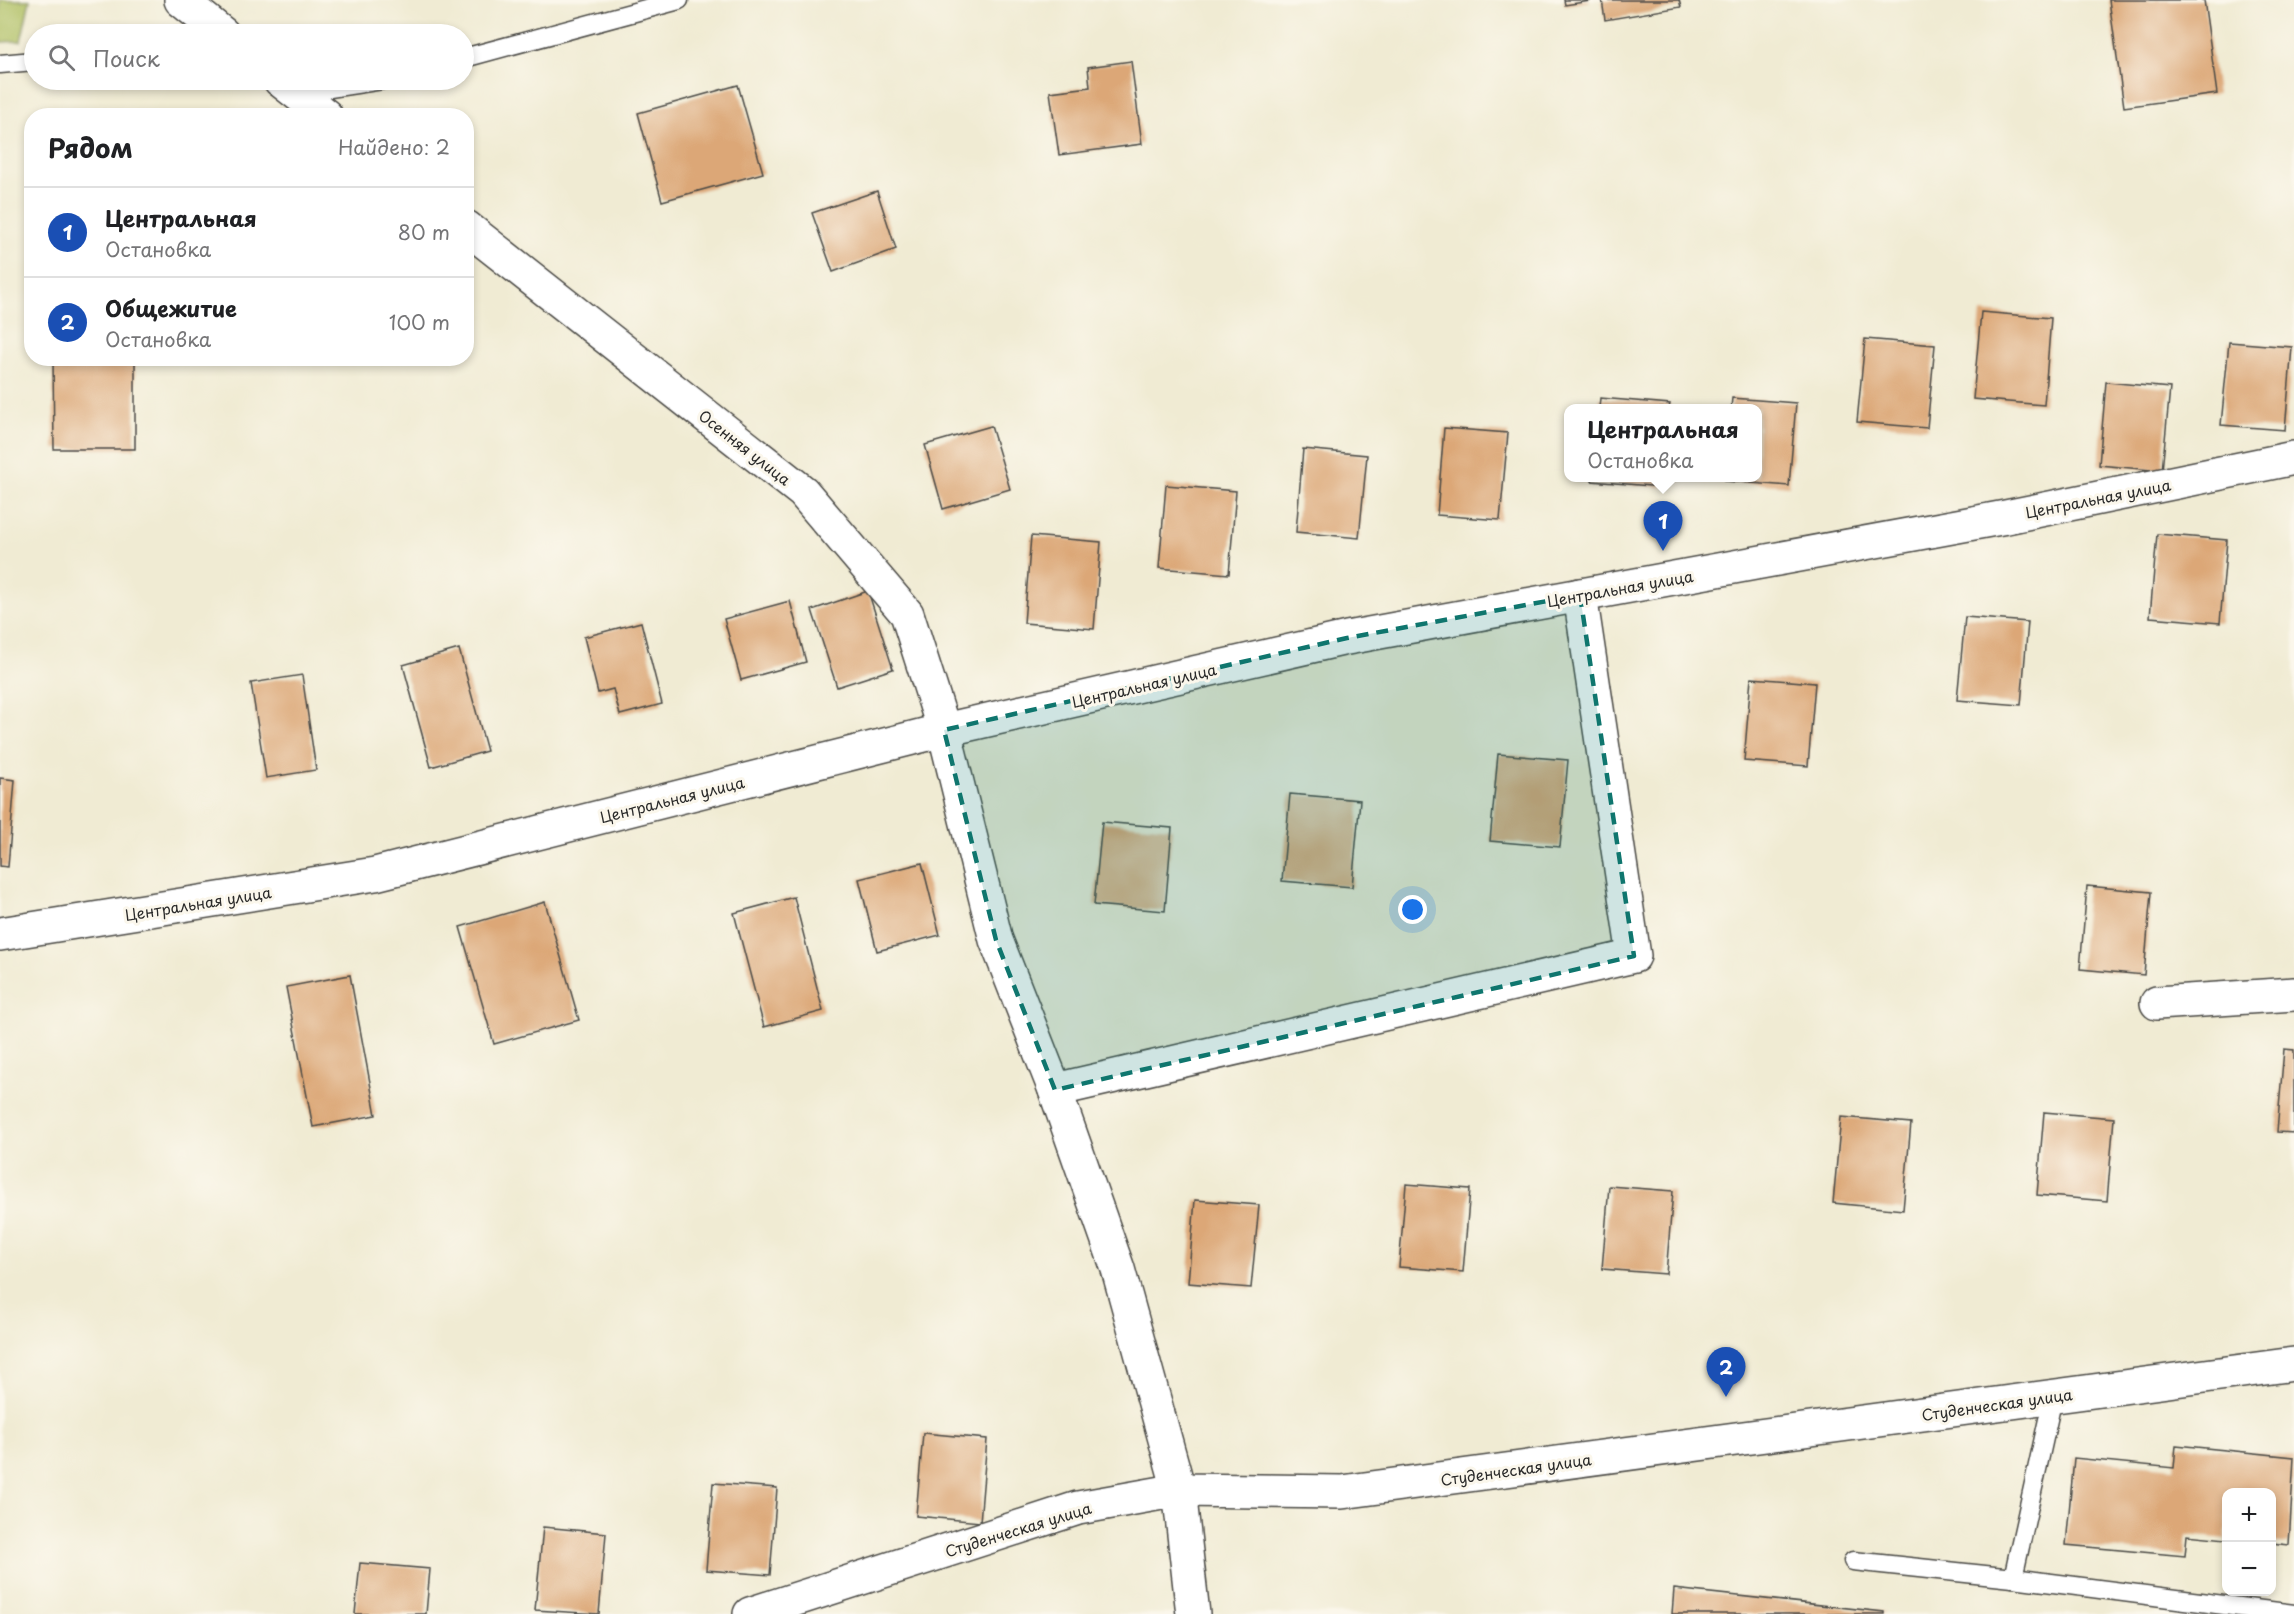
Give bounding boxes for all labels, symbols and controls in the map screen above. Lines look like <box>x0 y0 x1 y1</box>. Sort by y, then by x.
search box <box>24 24 474 90</box>
icon: search <box>45 41 78 74</box>
text: Поиск <box>93 41 160 74</box>
text: Рядом <box>48 128 133 167</box>
text: Найдено: 2 <box>338 132 450 162</box>
text: Центральная <box>105 201 257 234</box>
text: 1 <box>63 217 72 247</box>
text: 80 m <box>398 217 450 247</box>
text: Остановка <box>105 234 211 264</box>
text: Общежитие <box>105 291 237 324</box>
text: 2 <box>60 307 75 337</box>
text: 100 m <box>389 307 450 337</box>
text: Остановка <box>105 324 211 354</box>
street label: Осенняя улица <box>694 404 796 491</box>
popup <box>1564 404 1762 482</box>
text: Центральная <box>1587 412 1739 445</box>
text: Остановка <box>1587 445 1693 475</box>
street label: Центральная улица <box>2023 472 2173 523</box>
pin: 1 <box>1644 502 1682 551</box>
street label: Центральная улица <box>1545 564 1695 612</box>
street label: Центральная улица <box>1069 657 1219 713</box>
street label: Центральная улица <box>597 770 747 828</box>
street label: Центральная улица <box>123 880 273 926</box>
your location <box>1398 895 1427 924</box>
pin: 2 <box>1706 1348 1746 1397</box>
street label: Студенческая улица <box>1920 1382 2074 1426</box>
street label: Студенческая улица <box>1439 1447 1593 1491</box>
map controls <box>2222 1488 2276 1596</box>
button: + <box>2222 1488 2276 1542</box>
street label: Студенческая улица <box>942 1496 1095 1562</box>
button: − <box>2222 1542 2276 1596</box>

